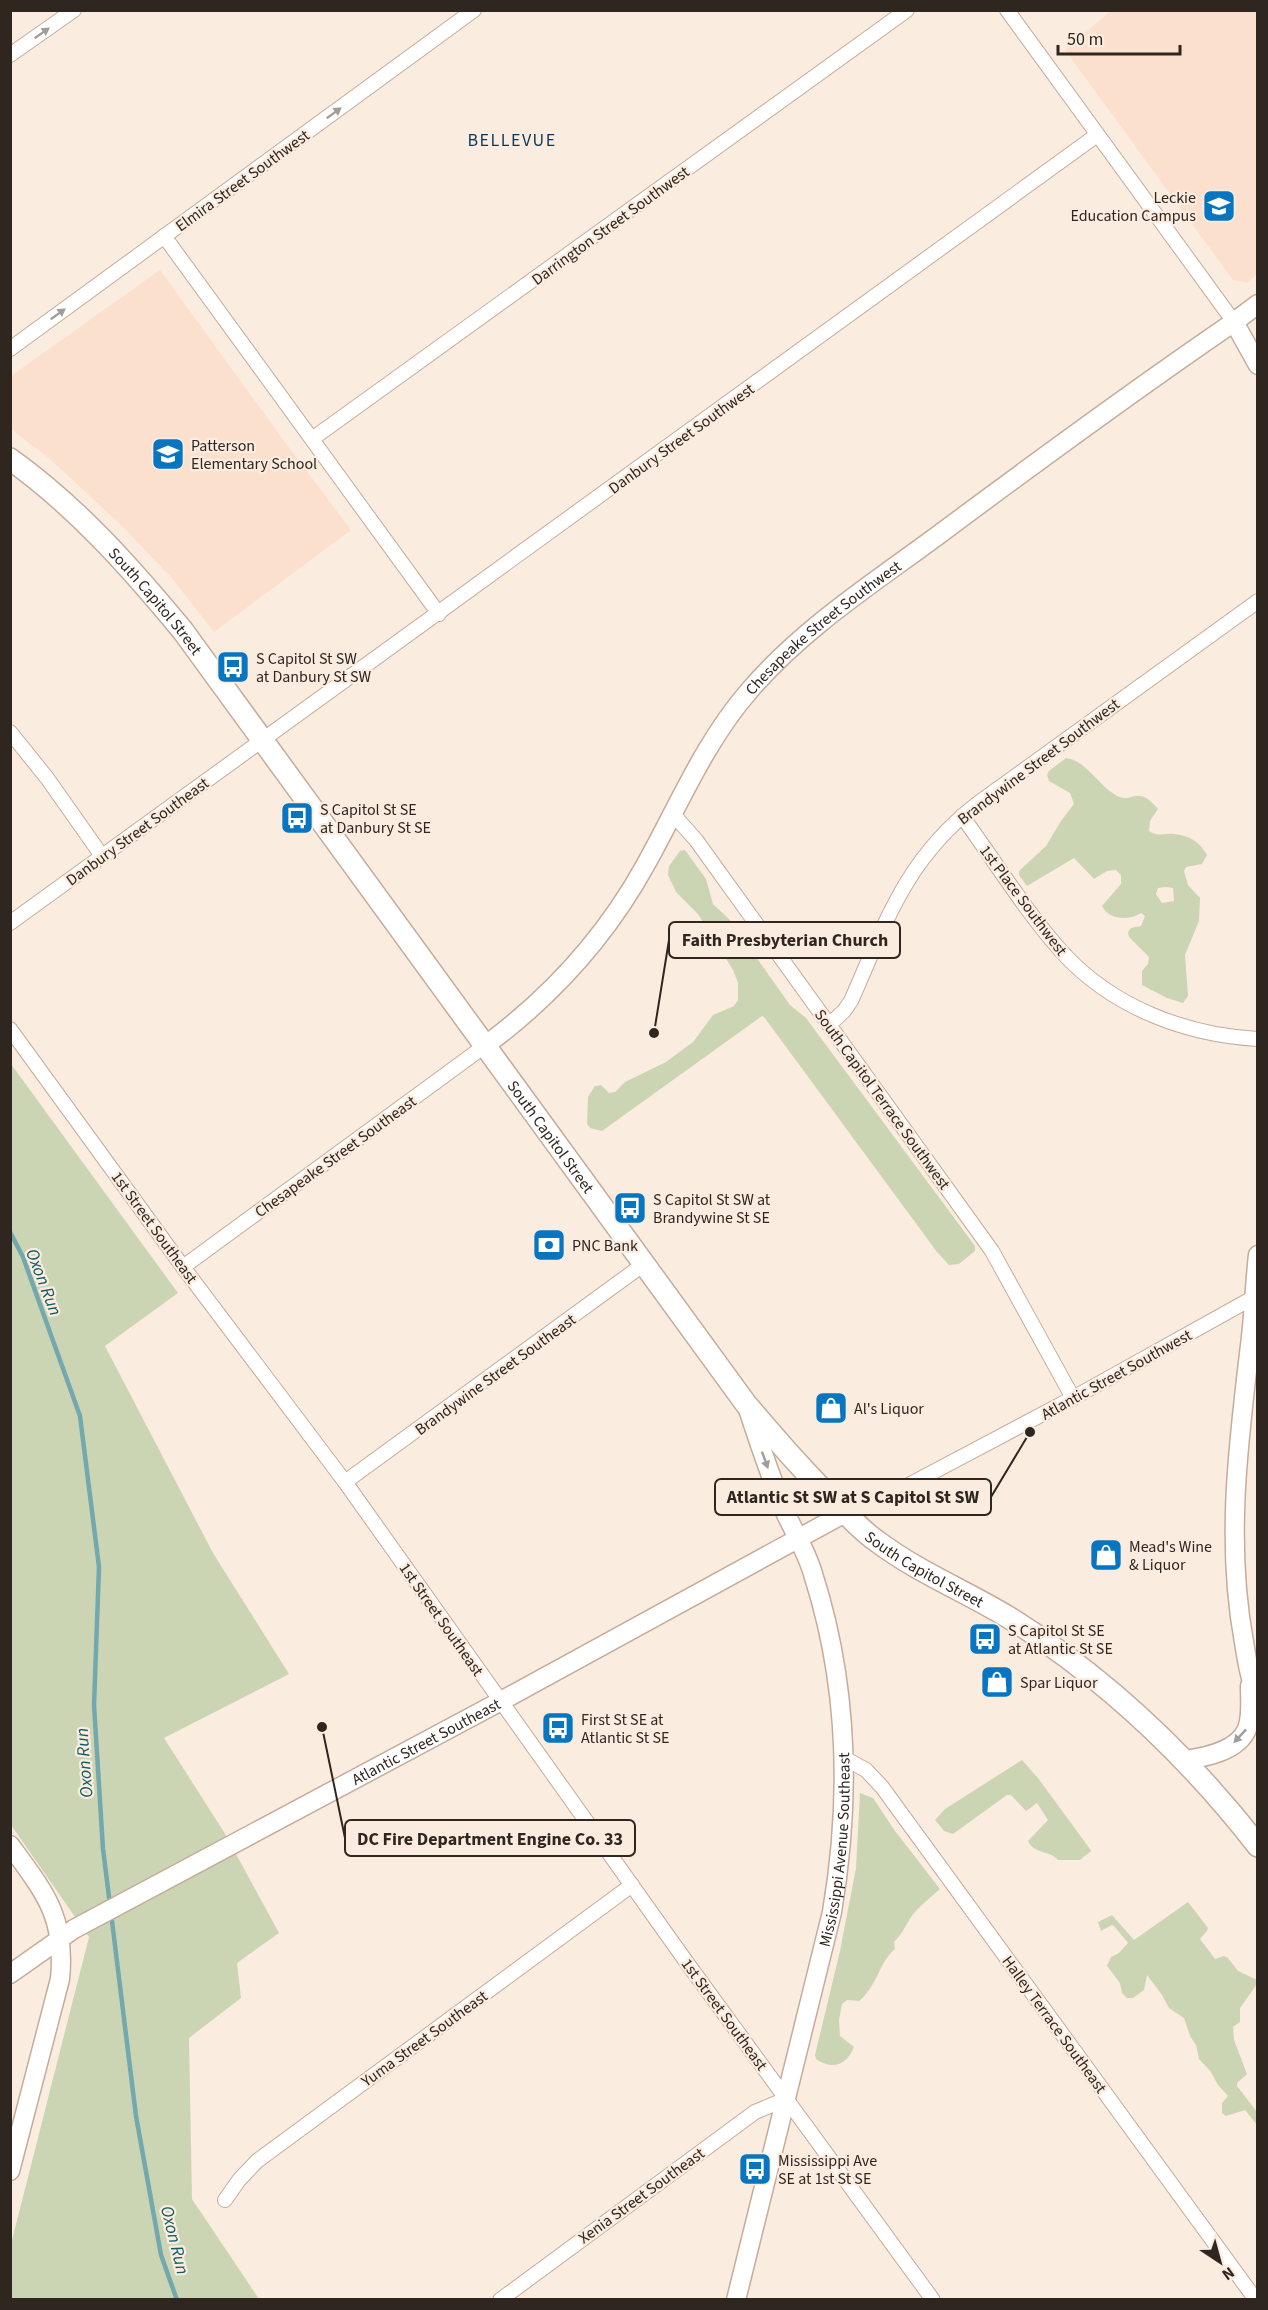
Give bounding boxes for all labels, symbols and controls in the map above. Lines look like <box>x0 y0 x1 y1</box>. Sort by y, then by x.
scale bar <box>1058 18 1180 56</box>
one-way arrow <box>34 27 50 39</box>
text: 50 m <box>1067 27 1103 52</box>
one-way arrow <box>327 107 342 119</box>
street label: Elmira Street Southwest <box>171 124 315 237</box>
district label: BELLEVUE <box>467 128 557 153</box>
street label: Darrington Street Southwest <box>527 161 694 291</box>
place label: Leckie Education Campus <box>1070 187 1196 227</box>
school or university icon: Leckie Education Campus <box>1201 188 1237 224</box>
one-way arrow <box>49 308 65 320</box>
street label: Danbury Street Southwest <box>604 378 759 499</box>
place label: Patterson Elementary School <box>191 435 317 475</box>
school or university icon: Patterson Elementary School <box>150 436 186 472</box>
street label: South Capitol Street <box>103 543 207 660</box>
street label: Chesapeake Street Southwest <box>740 555 906 700</box>
place label: S Capitol St SW at Danbury St SW <box>256 648 372 688</box>
bus stop icon: S Capitol St SW at Danbury St SW <box>215 649 251 685</box>
street label: Brandywine Street Southwest <box>953 693 1125 830</box>
street label: Danbury Street Southeast <box>62 772 214 891</box>
place label: S Capitol St SE at Danbury St SE <box>320 799 431 839</box>
bus stop icon: S Capitol St SE at Danbury St SE <box>279 800 315 836</box>
street label: 1st Place Southwest <box>974 841 1072 961</box>
callout: Faith Presbyterian Church <box>669 922 900 958</box>
text: Faith Presbyterian Church <box>682 928 888 953</box>
street label: South Capitol Terrace Southwest <box>809 1005 955 1195</box>
street label: South Capitol Street <box>502 1076 599 1198</box>
street label: Chesapeake Street Southeast <box>250 1090 421 1223</box>
street label: 1st Street Southeast <box>106 1167 203 1289</box>
place label: S Capitol St SW at Brandywine St SE <box>653 1189 771 1229</box>
bus stop icon: S Capitol St SW at Brandywine St SE <box>612 1190 648 1226</box>
bank icon: PNC Bank <box>531 1227 567 1263</box>
place label: PNC Bank <box>572 1235 638 1257</box>
water label: Oxon Run <box>19 1245 68 1319</box>
street label: Brandywine Street Southeast <box>411 1309 581 1441</box>
street label: Atlantic Street Southwest <box>1037 1324 1196 1425</box>
shop icon: Al's Liquor <box>813 1390 849 1426</box>
place label: Al's Liquor <box>854 1398 924 1420</box>
one-way arrow <box>761 1451 771 1469</box>
callout: Atlantic St SW at S Capitol St SW <box>715 1479 991 1515</box>
text: Atlantic St SW at S Capitol St SW <box>726 1485 980 1510</box>
street label: South Capitol Street <box>860 1526 988 1613</box>
place label: Mead's Wine & Liquor <box>1129 1536 1212 1576</box>
shop icon: Mead's Wine & Liquor <box>1088 1537 1124 1573</box>
street label: 1st Street Southeast <box>394 1558 489 1681</box>
place label: S Capitol St SE at Atlantic St SE <box>1008 1620 1113 1660</box>
bus stop icon: S Capitol St SE at Atlantic St SE <box>967 1621 1003 1657</box>
shop icon: Spar Liquor <box>979 1664 1015 1700</box>
place label: Spar Liquor <box>1020 1672 1098 1694</box>
street label: Atlantic Street Southeast <box>348 1693 505 1791</box>
place label: First St SE at Atlantic St SE <box>581 1709 669 1749</box>
bus stop icon: First St SE at Atlantic St SE <box>540 1710 576 1746</box>
water label: Oxon Run <box>70 1727 99 1799</box>
one-way arrow <box>1233 1729 1247 1744</box>
street label: Mississippi Avenue Southeast <box>814 1752 856 1949</box>
callout: DC Fire Department Engine Co. 33 <box>345 1820 635 1856</box>
text: DC Fire Department Engine Co. 33 <box>357 1827 623 1852</box>
street label: Halley Terrace Southeast <box>997 1951 1112 2098</box>
street label: 1st Street Southeast <box>676 1954 773 2076</box>
street label: Yuma Street Southeast <box>356 1985 493 2093</box>
street label: Xenia Street Southeast <box>574 2142 710 2249</box>
place label: Mississippi Ave SE at 1st St SE <box>778 2150 877 2190</box>
bus stop icon: Mississippi Ave SE at 1st St SE <box>737 2151 773 2187</box>
water label: Oxon Run <box>154 2203 195 2277</box>
north arrow <box>1190 2232 1250 2292</box>
text: N <box>1217 2261 1239 2285</box>

